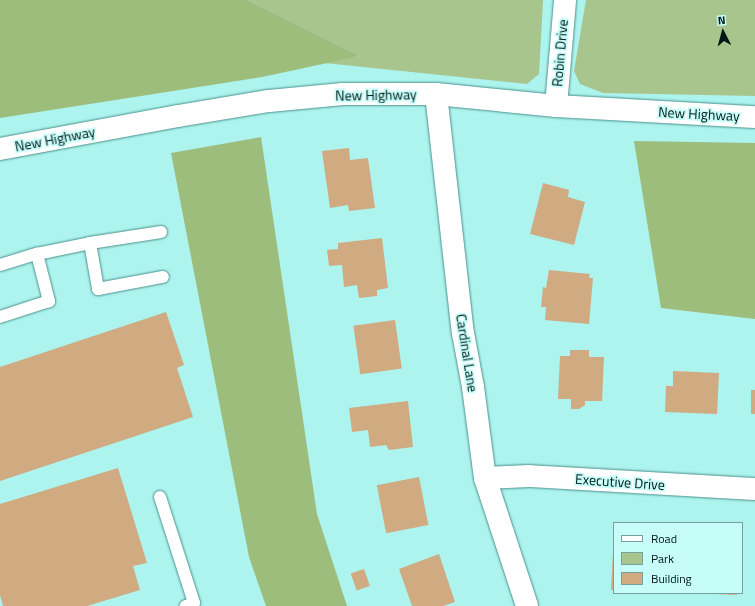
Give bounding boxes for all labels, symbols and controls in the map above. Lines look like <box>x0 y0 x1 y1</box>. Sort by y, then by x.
north arrow <box>703 12 743 52</box>
text: N <box>717 12 726 28</box>
street label: Robin Drive <box>549 19 571 87</box>
street label: New Highway <box>335 86 417 104</box>
street label: New Highway <box>658 103 740 125</box>
street label: New Highway <box>13 123 97 155</box>
street label: Cardinal Lane <box>453 313 481 393</box>
street label: Executive Drive <box>575 470 665 494</box>
legend <box>613 522 743 594</box>
text: Road <box>651 529 677 548</box>
text: Park <box>651 549 674 568</box>
text: Building <box>651 569 692 588</box>

